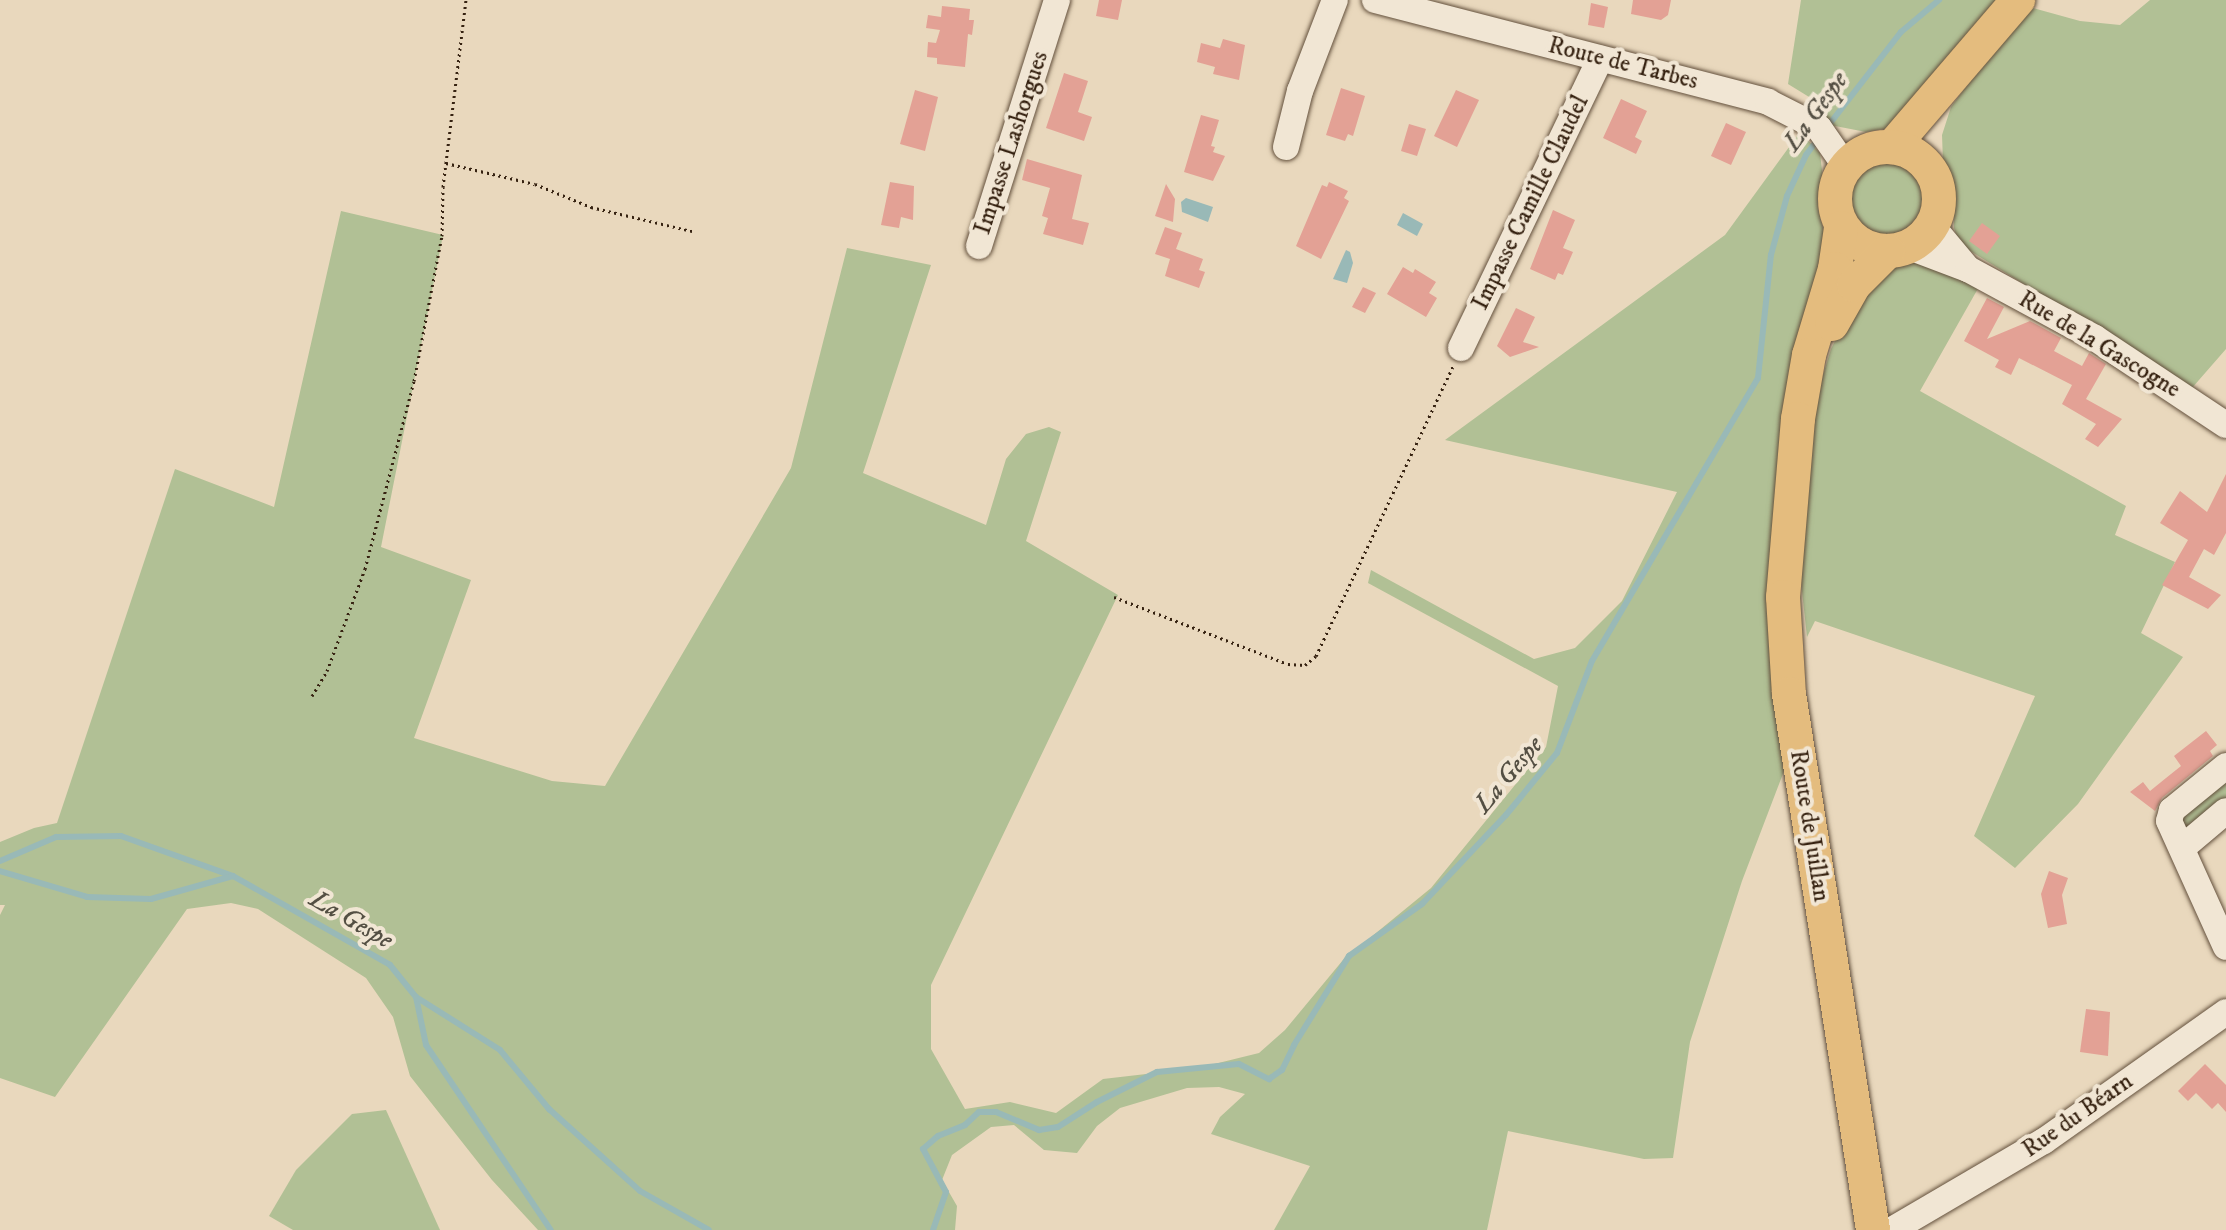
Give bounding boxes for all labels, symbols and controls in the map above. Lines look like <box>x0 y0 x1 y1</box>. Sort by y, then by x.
street label: Route de Tarbes <box>1545 31 1701 97</box>
street label: Impasse Lashorgues <box>969 48 1055 238</box>
water label: La Gespe <box>1777 66 1855 158</box>
street label: Impasse Camille Claudel <box>1467 91 1595 315</box>
street label: Rue de la Gascogne <box>2013 285 2185 405</box>
water label: La Gespe <box>1468 730 1550 820</box>
street label: Route de Juillan <box>1783 748 1835 904</box>
water label: La Gespe <box>304 884 398 956</box>
street label: Rue du Béarn <box>2017 1067 2139 1165</box>

